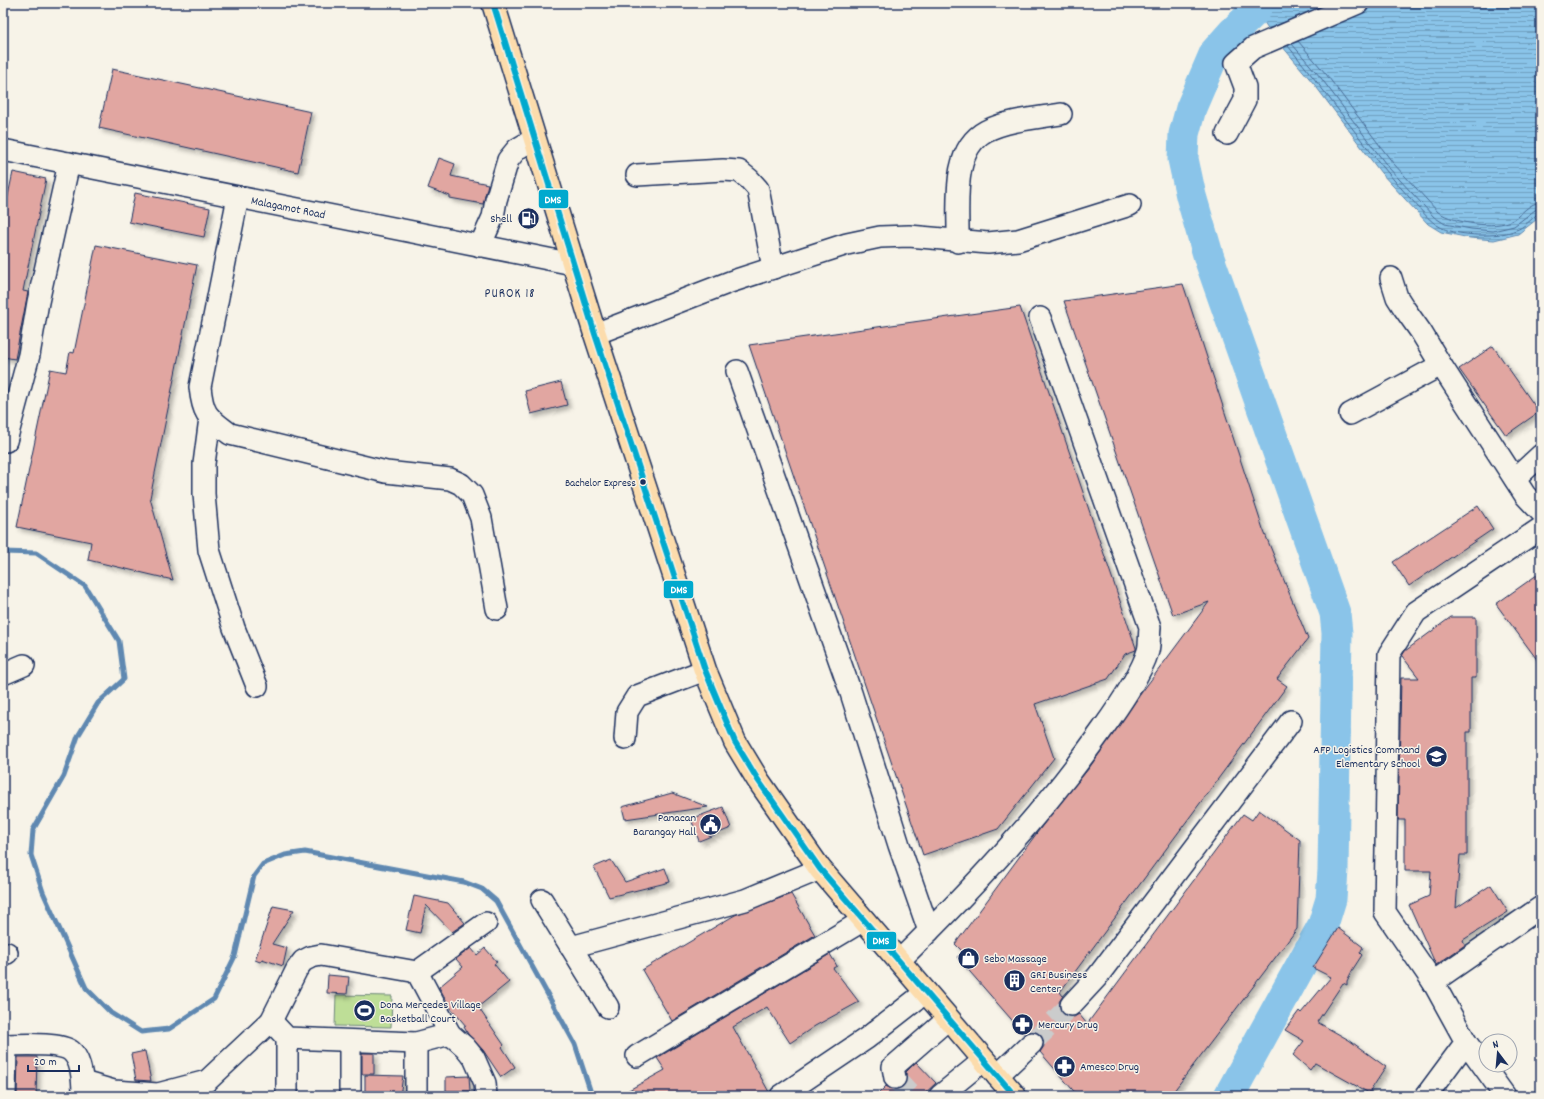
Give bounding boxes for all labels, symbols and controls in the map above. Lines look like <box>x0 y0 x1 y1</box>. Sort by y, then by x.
line badge: DMS <box>538 189 569 209</box>
street label: Malagamot Road <box>249 193 327 224</box>
text: DMS <box>545 193 562 209</box>
fuel station icon: Shell <box>515 205 541 231</box>
place label: Shell <box>490 211 512 228</box>
district label: PUROK 18 <box>484 285 536 304</box>
place label: Bachelor Express <box>565 476 636 492</box>
marker: Bachelor Express <box>638 477 648 487</box>
line badge: DMS <box>663 580 694 599</box>
text: DMS <box>671 583 688 599</box>
place label: AFP Logistics Command Elementary School <box>1313 742 1420 773</box>
school or university icon: AFP Logistics Command Elementary School <box>1423 743 1449 769</box>
place label: Panacan Barangay Hall <box>633 810 696 841</box>
public building icon: Panacan Barangay Hall <box>698 811 724 837</box>
line badge: DMS <box>866 931 897 950</box>
text: DMS <box>873 934 890 950</box>
shop icon: Sebo Massage <box>955 945 981 971</box>
place label: Sebo Massage <box>984 951 1047 968</box>
place label: GRI Business Center <box>1030 967 1087 998</box>
building icon: GRI Business Center <box>1002 968 1028 994</box>
place label: Dona Mercedes Village Basketball Court <box>380 997 481 1028</box>
sports icon: Dona Mercedes Village Basketball Court <box>351 998 377 1024</box>
pharmacy icon: Mercury Drug <box>1010 1011 1036 1037</box>
place label: Mercury Drug <box>1038 1017 1098 1034</box>
north arrow <box>1478 1033 1518 1073</box>
text: N <box>1491 1037 1501 1054</box>
scale bar <box>28 1047 79 1073</box>
pharmacy icon: Amesco Drug <box>1051 1053 1077 1079</box>
text: 20 m <box>34 1054 57 1071</box>
place label: Amesco Drug <box>1080 1059 1139 1076</box>

